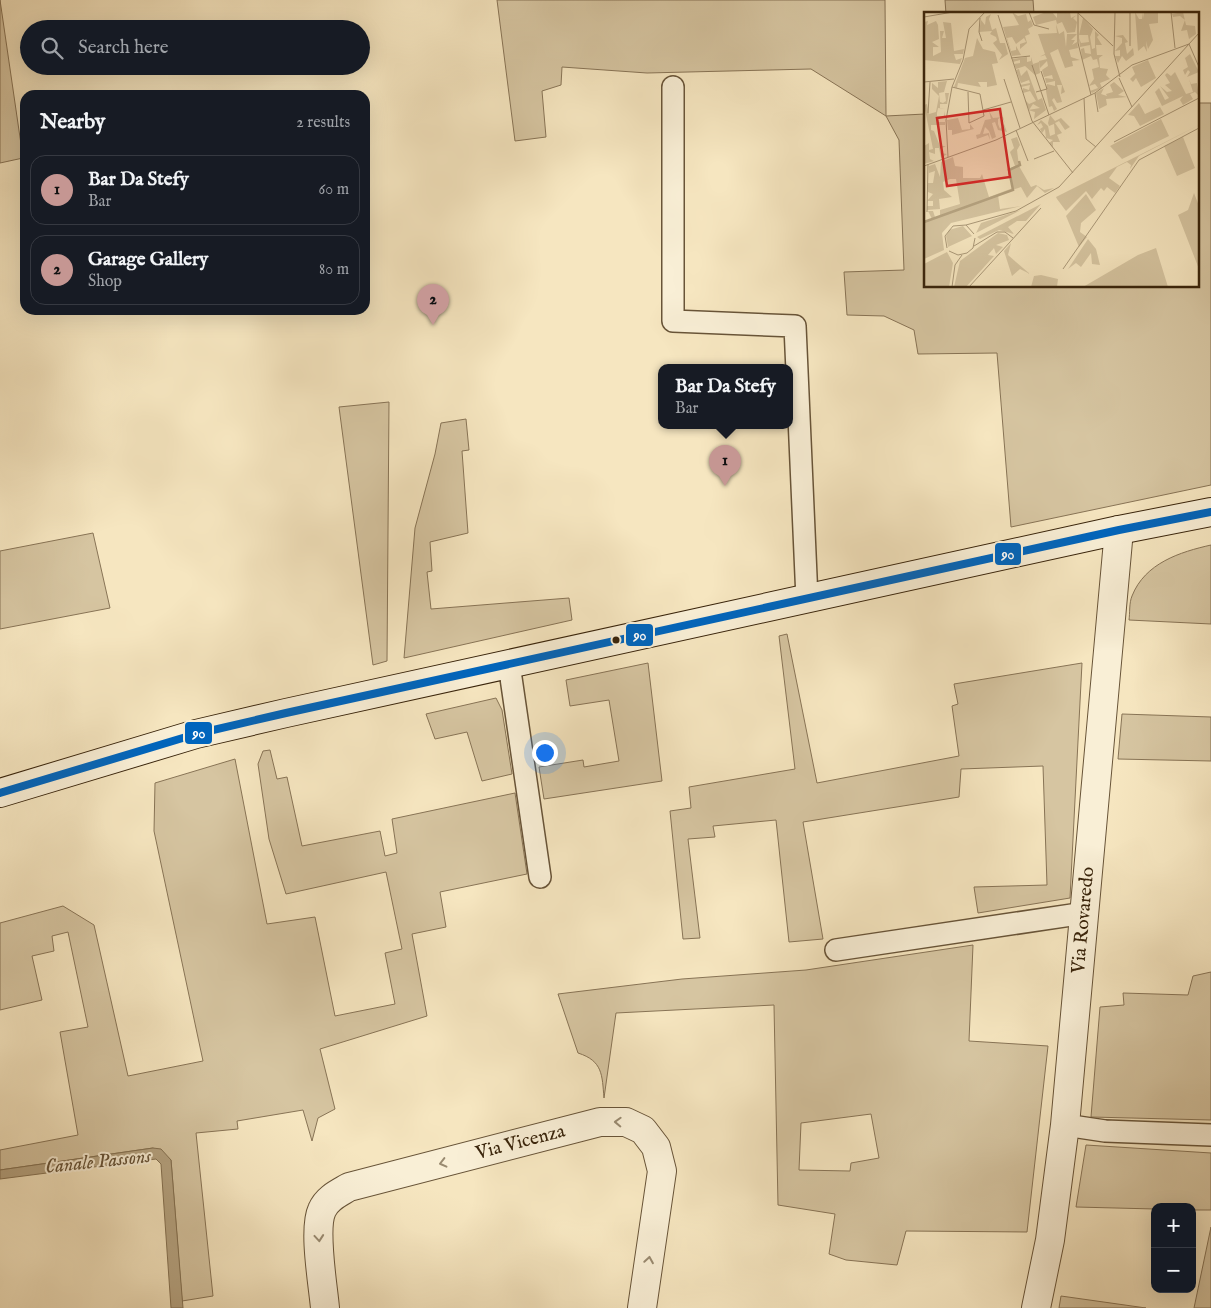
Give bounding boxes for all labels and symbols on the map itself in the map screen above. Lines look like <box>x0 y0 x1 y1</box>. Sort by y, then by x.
inset map <box>924 12 1198 288</box>
pin: 2 <box>417 284 449 325</box>
pin: 1 <box>709 445 741 486</box>
line badge: 90 <box>994 542 1022 566</box>
text: 90 <box>1001 546 1015 564</box>
line badge: 90 <box>625 623 654 647</box>
text: 90 <box>633 627 647 645</box>
unlabelled marker <box>611 635 621 645</box>
line badge: 90 <box>184 721 213 745</box>
text: 90 <box>192 725 206 743</box>
your location <box>532 740 558 766</box>
street label: Via Rovaredo <box>1067 866 1100 976</box>
one-way arrow <box>614 1117 622 1128</box>
street label: Via Vicenza <box>472 1119 568 1166</box>
water label: Canale Passons <box>44 1144 152 1180</box>
one-way arrow <box>440 1157 448 1167</box>
one-way arrow <box>314 1235 325 1243</box>
one-way arrow <box>643 1255 654 1263</box>

